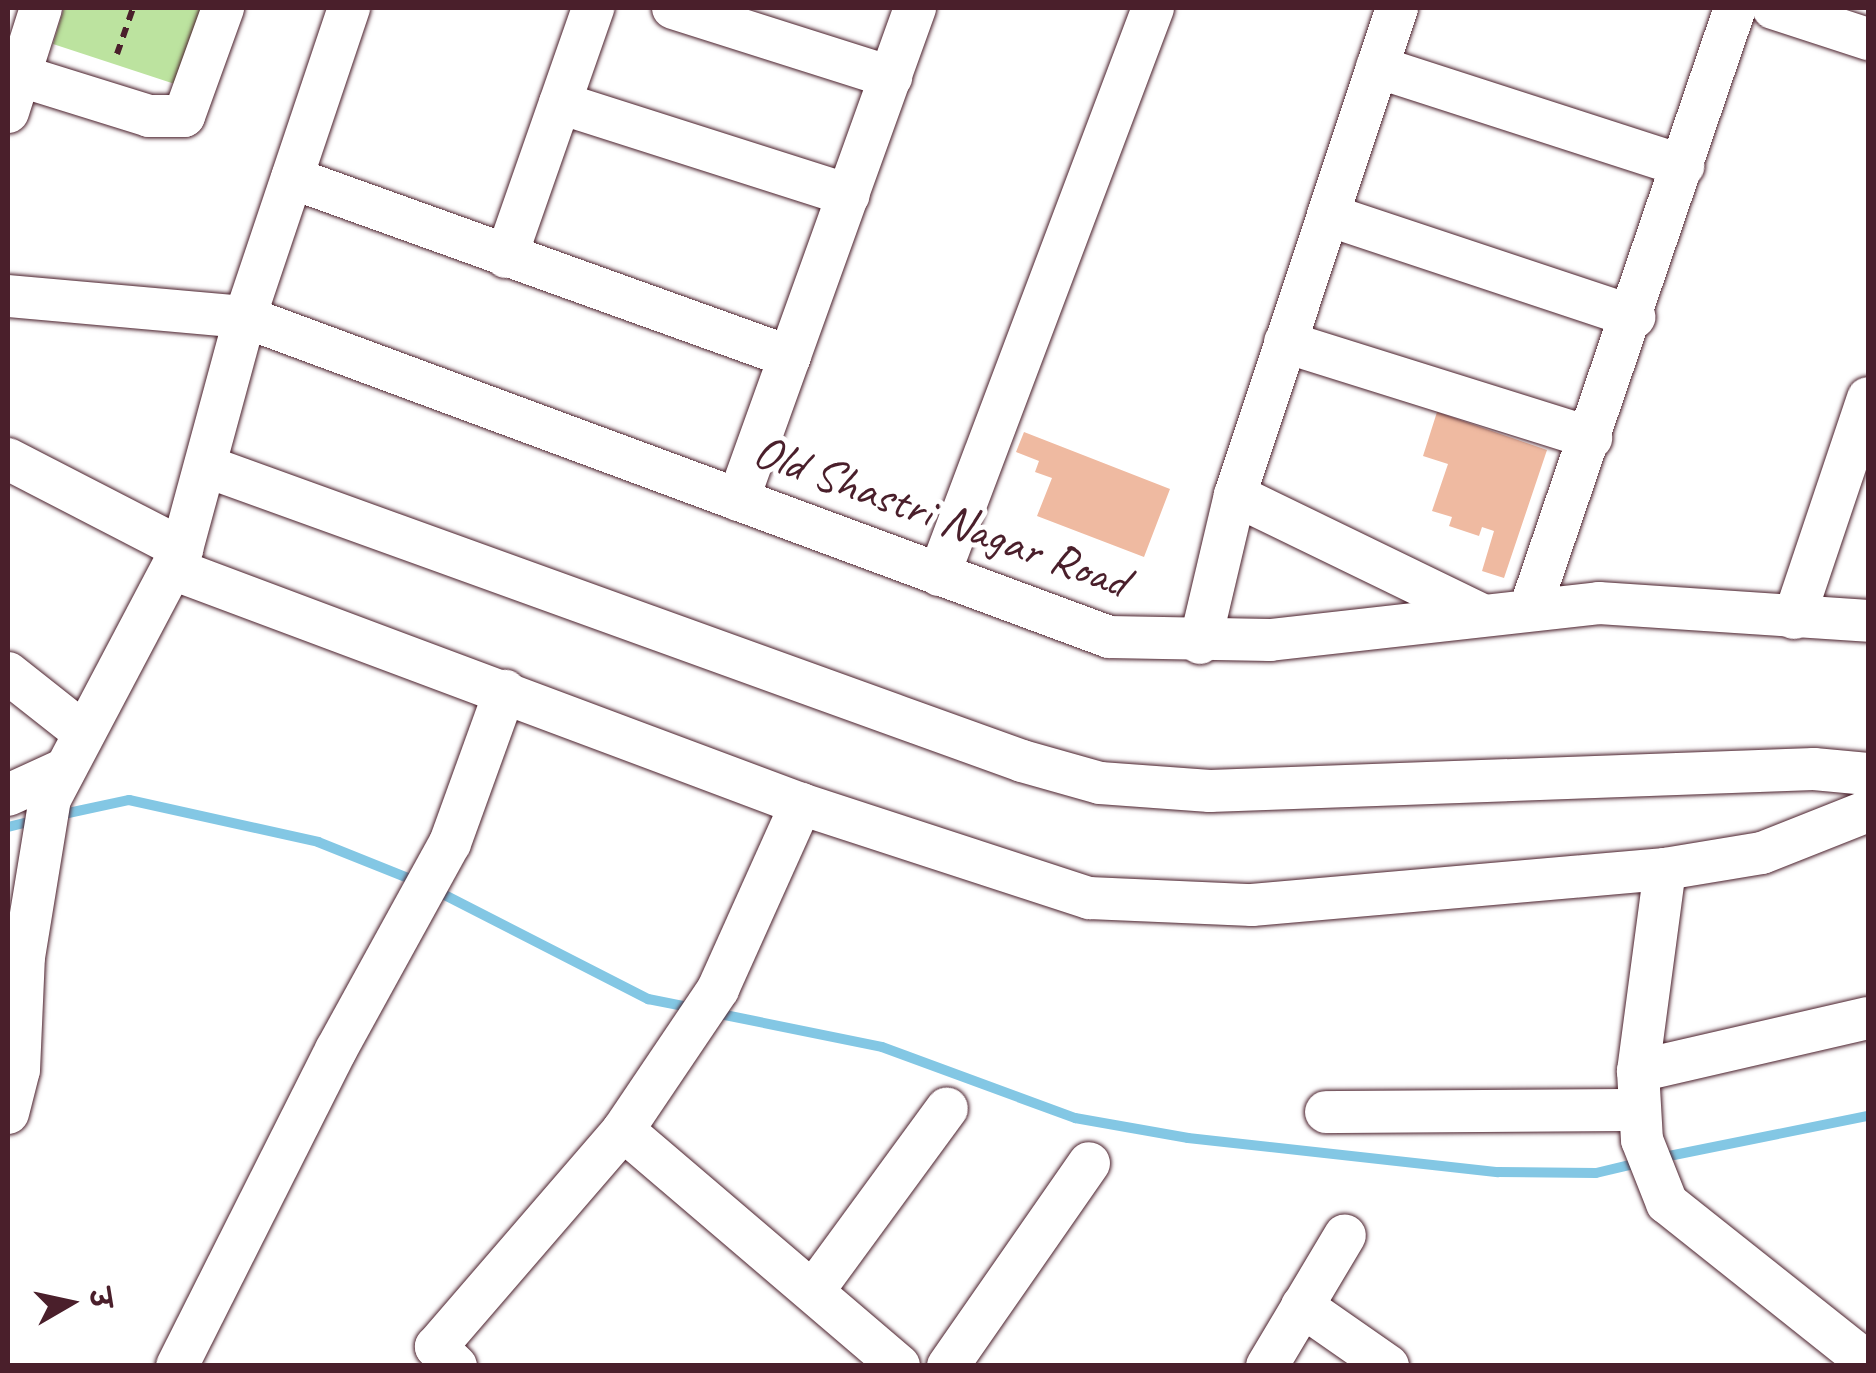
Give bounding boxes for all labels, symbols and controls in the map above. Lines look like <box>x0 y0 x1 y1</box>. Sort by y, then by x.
street label: Old Shastri Nagar Road <box>745 421 1137 611</box>
north arrow <box>20 1253 120 1353</box>
text: उ <box>81 1286 119 1310</box>

